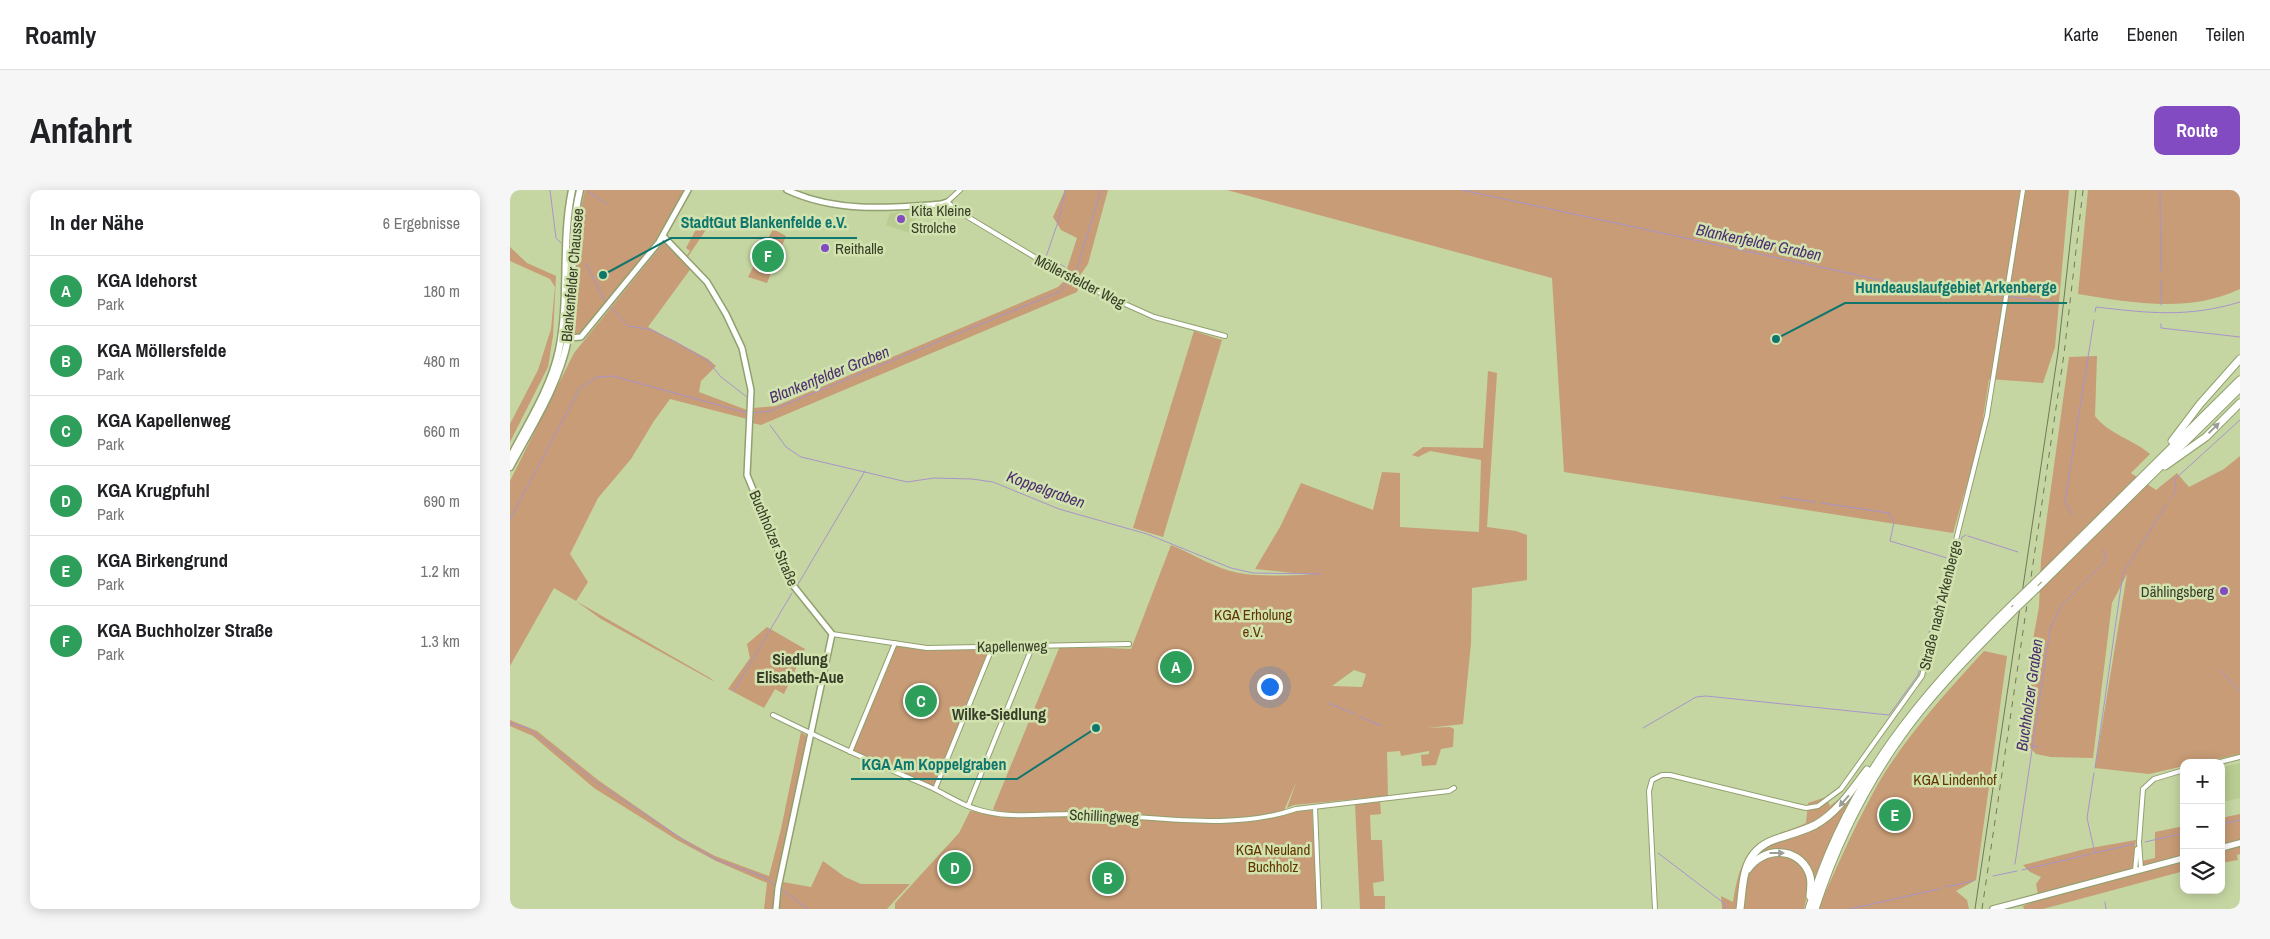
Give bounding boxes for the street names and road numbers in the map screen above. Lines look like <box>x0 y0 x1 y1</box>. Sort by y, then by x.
street label: Blankenfelder Chaussee <box>556 207 588 343</box>
street label: Möllersfelder Weg <box>1031 249 1129 313</box>
street label: Buchholzer Straße <box>744 487 804 589</box>
street label: Straße nach Arkenberge <box>1914 538 1966 672</box>
street label: Kapellenweg <box>977 635 1048 657</box>
street label: Schillingweg <box>1069 804 1140 828</box>

